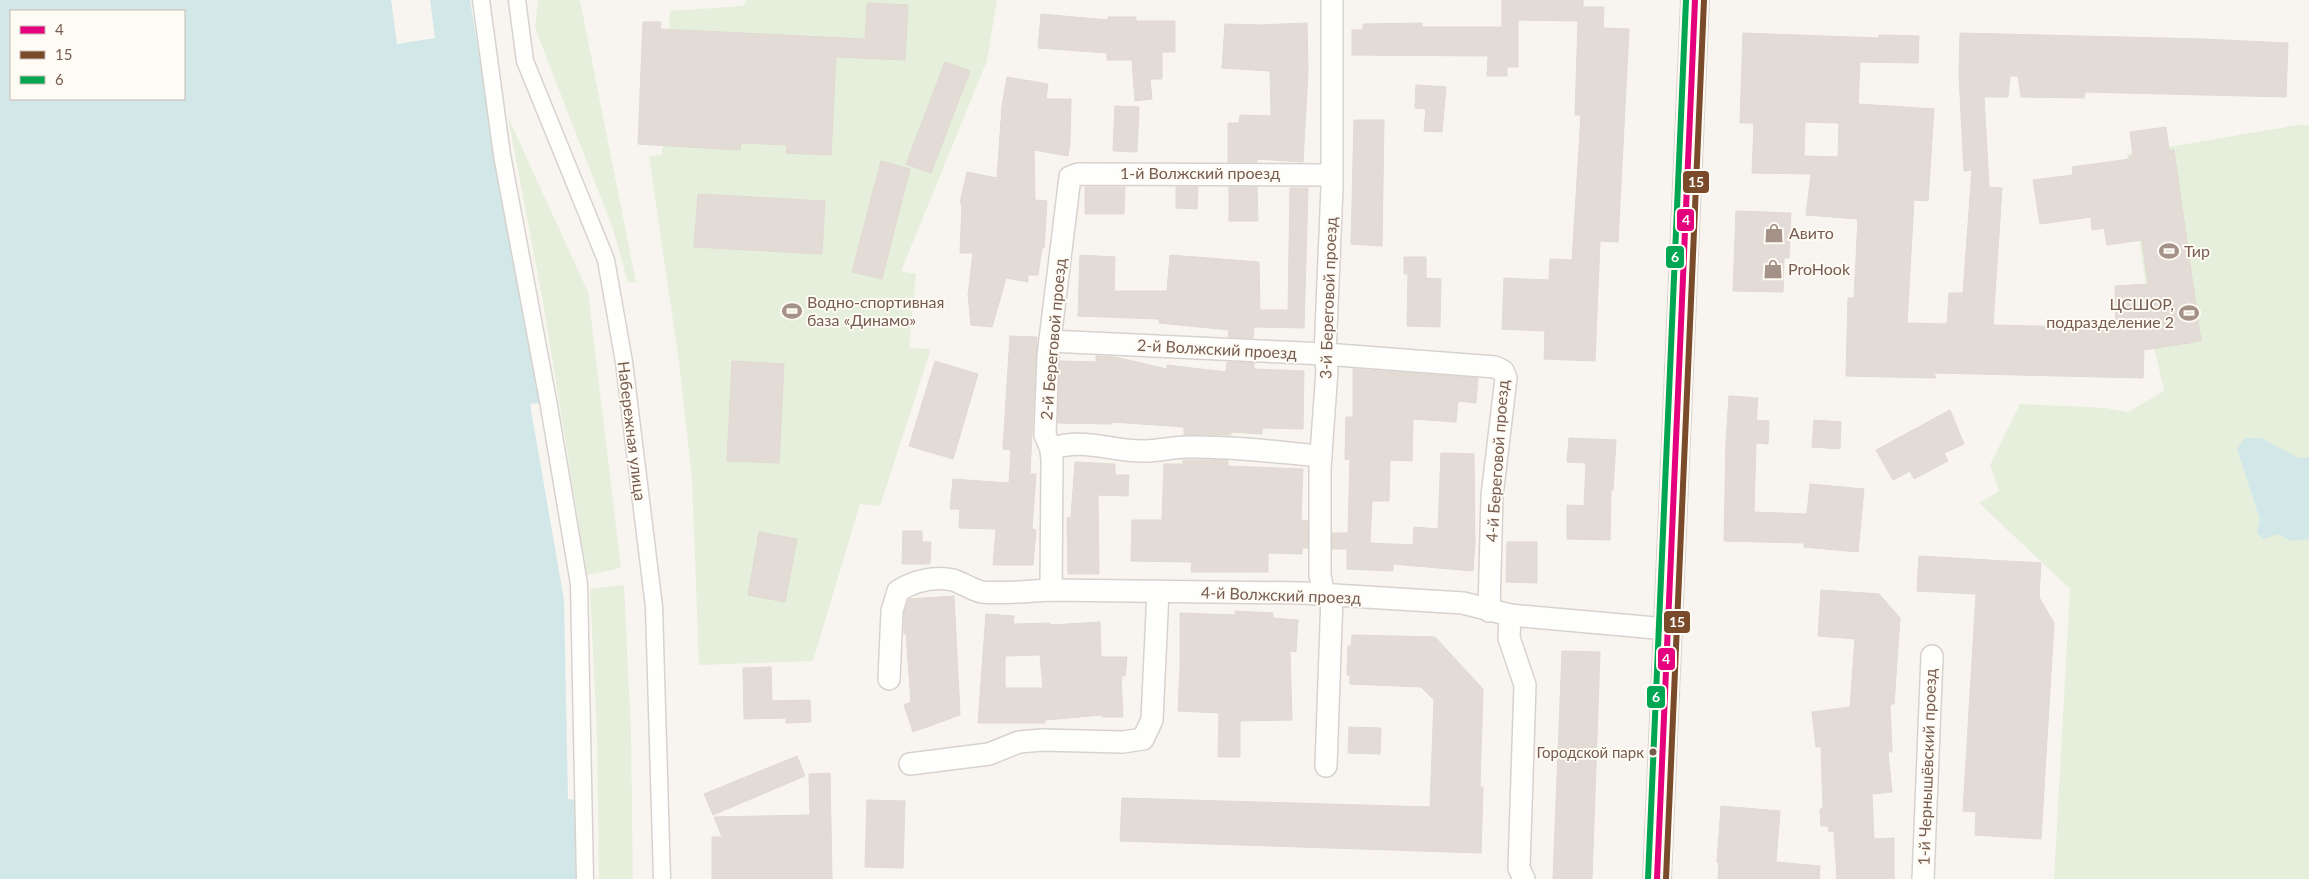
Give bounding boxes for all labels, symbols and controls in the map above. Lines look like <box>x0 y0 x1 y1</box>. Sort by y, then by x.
legend <box>10 10 185 100</box>
text: 4 <box>55 20 64 38</box>
text: 15 <box>55 45 72 63</box>
text: 6 <box>55 70 64 88</box>
street label: 1-й Волжский проезд <box>1120 163 1280 182</box>
line badge: 15 <box>1682 170 1710 194</box>
text: 15 <box>1688 173 1704 190</box>
line badge: 4 <box>1676 208 1695 232</box>
text: 4 <box>1682 211 1690 228</box>
street label: 3-й Береговой проезд <box>1315 216 1340 379</box>
shop icon: Авито <box>1763 222 1785 244</box>
place label: Авито <box>1789 223 1834 242</box>
sports icon: Тир <box>2158 240 2180 262</box>
place label: Тир <box>2184 241 2210 260</box>
line badge: 6 <box>1665 245 1685 269</box>
text: 6 <box>1671 248 1679 265</box>
street label: 2-й Береговой проезд <box>1036 257 1069 421</box>
shop icon: ProHook <box>1762 258 1784 280</box>
place label: ProHook <box>1788 259 1851 278</box>
place label: Водно-спортивная база «Динамо» <box>807 292 944 329</box>
place label: ЦСШОР, подразделение 2 <box>2046 294 2174 331</box>
sports icon: Водно-спортивная база «Динамо» <box>781 300 803 322</box>
sports icon: ЦСШОР, подразделение 2 <box>2178 302 2200 324</box>
street label: 2-й Волжский проезд <box>1137 335 1298 362</box>
street label: Набережная улица <box>615 360 650 502</box>
street label: 4-й Береговой проезд <box>1481 379 1512 543</box>
street label: 4-й Волжский проезд <box>1201 582 1361 607</box>
line badge: 15 <box>1663 610 1691 634</box>
text: 15 <box>1669 613 1685 630</box>
line badge: 4 <box>1657 647 1676 671</box>
text: 4 <box>1662 650 1670 667</box>
street label: 1-й Чернышёвский проезд <box>1914 668 1939 866</box>
line badge: 6 <box>1646 685 1666 709</box>
text: 6 <box>1652 688 1660 705</box>
place label: Городской парк <box>1537 743 1644 761</box>
marker: Городской парк <box>1648 747 1658 757</box>

